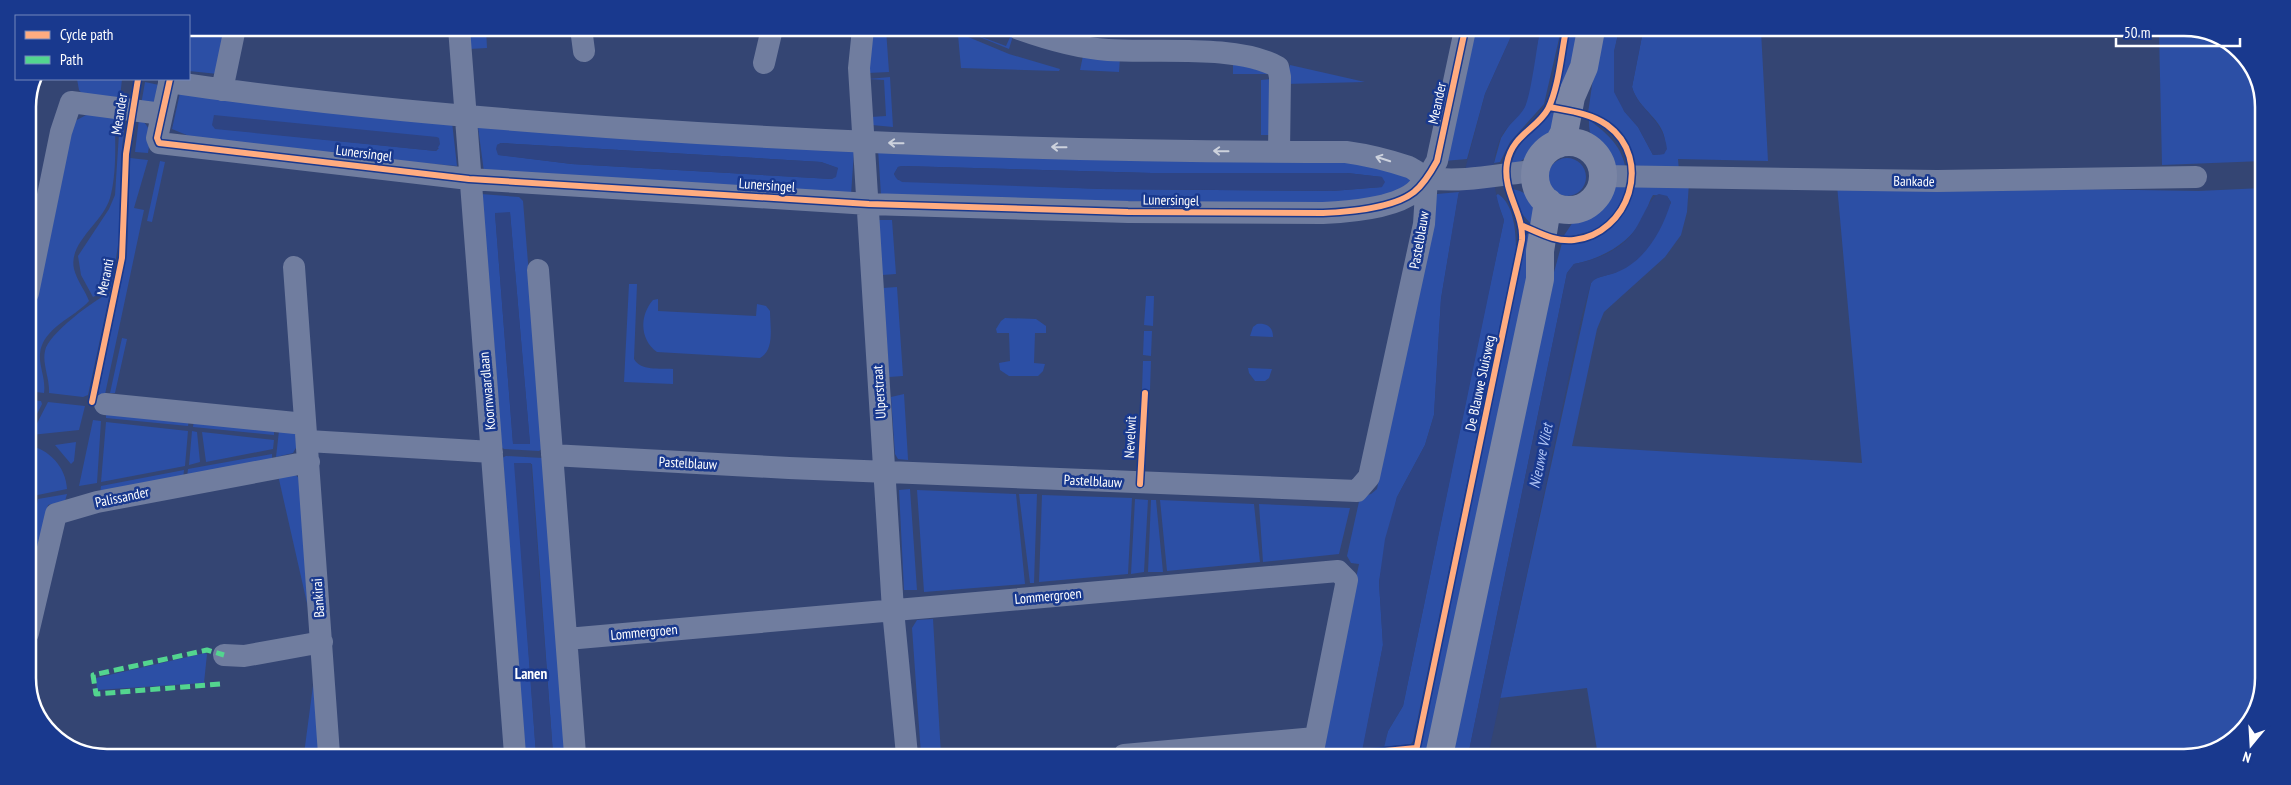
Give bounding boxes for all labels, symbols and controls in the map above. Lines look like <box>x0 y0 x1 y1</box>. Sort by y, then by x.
legend <box>15 15 190 80</box>
scale bar <box>2116 15 2240 47</box>
text: 50 m <box>2124 23 2150 42</box>
text: Cycle path <box>60 25 113 44</box>
text: Path <box>60 50 83 69</box>
street label: Meander <box>1424 80 1450 125</box>
street label: Meander <box>107 92 131 136</box>
one-way arrow <box>888 138 904 148</box>
street label: Lunersingel <box>335 141 394 165</box>
one-way arrow <box>1051 142 1067 152</box>
one-way arrow <box>1213 146 1229 155</box>
one-way arrow <box>1375 154 1391 163</box>
street label: Bankade <box>1893 172 1935 190</box>
street label: Lunersingel <box>738 174 797 196</box>
street label: Lunersingel <box>1143 191 1200 210</box>
street label: Pastelblauw <box>1405 209 1433 270</box>
street label: Meranti <box>93 257 117 297</box>
street label: De Blauwe Sluisweg <box>1461 333 1499 433</box>
street label: Koornwaardlaan <box>475 351 499 431</box>
street label: Ulperstraat <box>868 364 890 419</box>
street label: Nevelwit <box>1120 415 1140 459</box>
water label: Nieuwe Vliet <box>1524 420 1557 490</box>
street label: Pastelblauw <box>658 452 718 474</box>
street label: Pastelblauw <box>1063 470 1123 492</box>
street label: Palissander <box>93 482 151 511</box>
street label: Bankirai <box>308 578 328 618</box>
street label: Lommergroen <box>1014 584 1082 608</box>
street label: Lommergroen <box>610 620 678 644</box>
district label: Lanen <box>515 664 547 683</box>
north arrow <box>2226 720 2276 770</box>
text: N <box>2241 748 2253 767</box>

